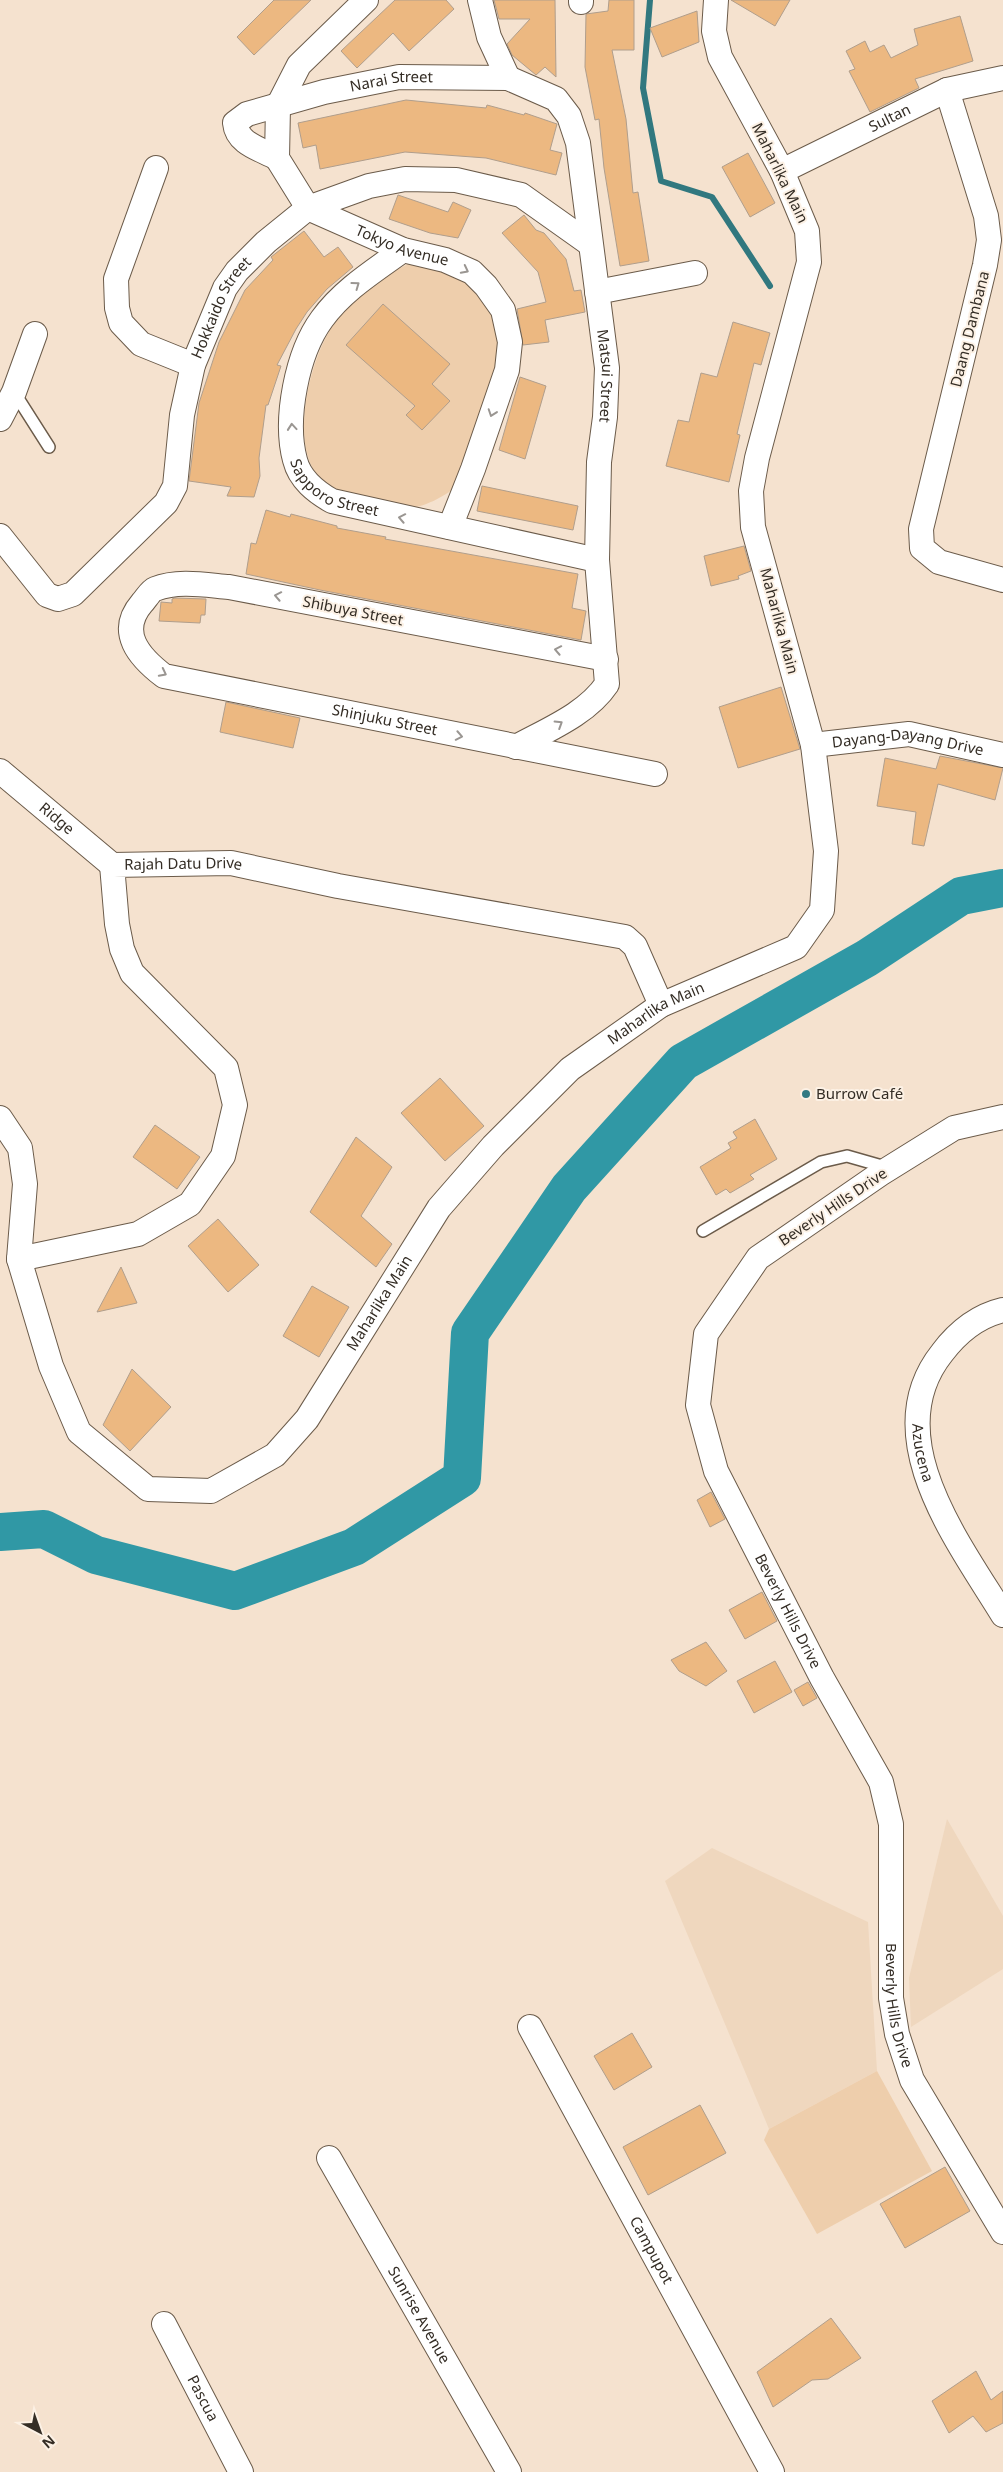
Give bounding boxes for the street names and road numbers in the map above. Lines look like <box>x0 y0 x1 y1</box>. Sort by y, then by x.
street label: Narai Street <box>348 66 434 96</box>
street label: Sultan <box>865 98 914 136</box>
street label: Maharlika Main <box>748 119 814 226</box>
street label: Tokyo Avenue <box>353 219 451 270</box>
street label: Hokkaido Street <box>186 251 255 361</box>
street label: Daang Dambana <box>945 269 993 389</box>
street label: Matsui Street <box>593 328 618 425</box>
street label: Sapporo Street <box>286 456 381 520</box>
street label: Maharlika Main <box>756 565 804 676</box>
street label: Shibuya Street <box>301 590 406 630</box>
street label: Shinjuku Street <box>330 699 440 739</box>
street label: Dayang-Dayang Drive <box>831 723 986 759</box>
street label: Ridge <box>36 797 79 838</box>
street label: Rajah Datu Drive <box>124 852 245 874</box>
street label: Maharlika Main <box>603 977 707 1049</box>
street label: Beverly Hills Drive <box>774 1163 890 1250</box>
street label: Maharlika Main <box>341 1251 416 1354</box>
street label: Azucena <box>908 1423 939 1484</box>
street label: Beverly Hills Drive <box>751 1550 826 1672</box>
street label: Beverly Hills Drive <box>882 1943 918 2070</box>
street label: Campupot <box>626 2212 679 2288</box>
street label: Sunrise Avenue <box>384 2262 456 2367</box>
street label: Pascua <box>183 2371 224 2425</box>

